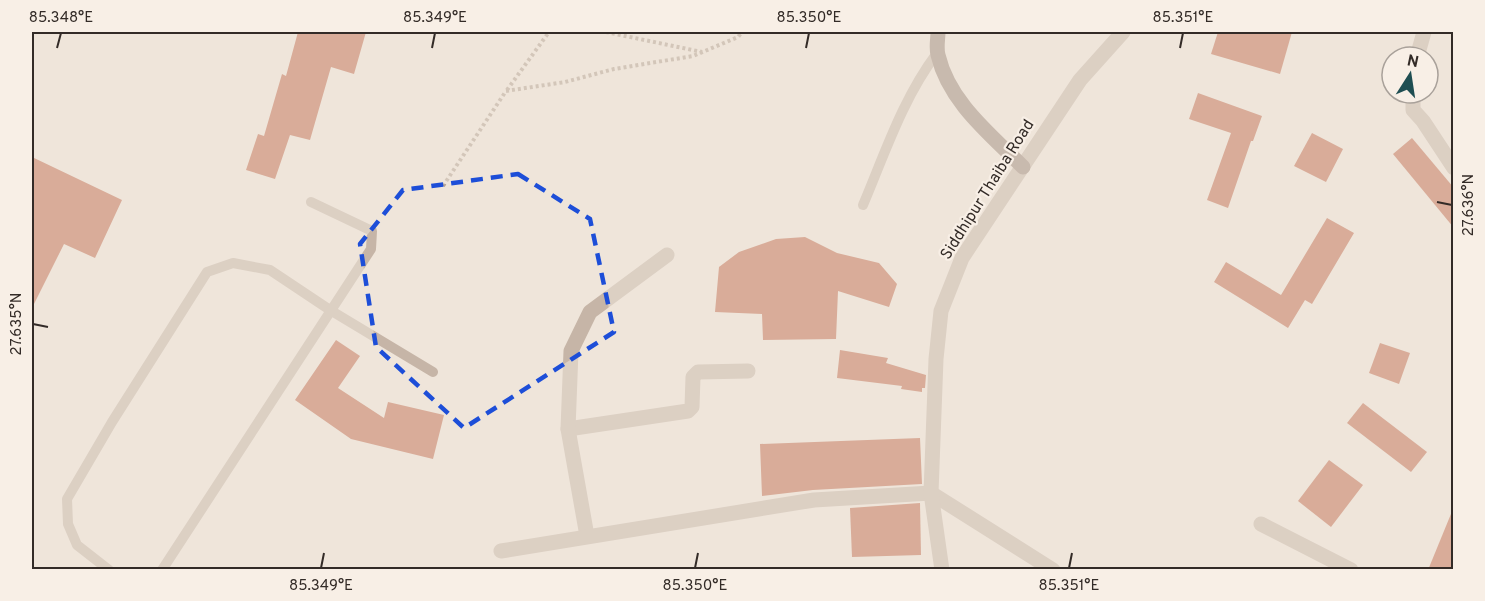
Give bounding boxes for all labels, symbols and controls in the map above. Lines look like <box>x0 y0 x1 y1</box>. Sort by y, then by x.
text: 85.348°E <box>29 9 93 28</box>
text: 85.349°E <box>403 9 467 28</box>
text: 85.350°E <box>777 9 841 28</box>
text: 85.351°E <box>1153 9 1213 28</box>
north arrow <box>1380 45 1440 105</box>
text: N <box>1405 51 1420 73</box>
street label: Siddhipur Thaiba Road <box>937 116 1039 264</box>
text: 27.636°N <box>1460 174 1479 236</box>
text: 27.635°N <box>8 293 27 355</box>
text: 85.349°E <box>289 577 353 596</box>
text: 85.350°E <box>663 577 727 596</box>
text: 85.351°E <box>1039 577 1099 596</box>

